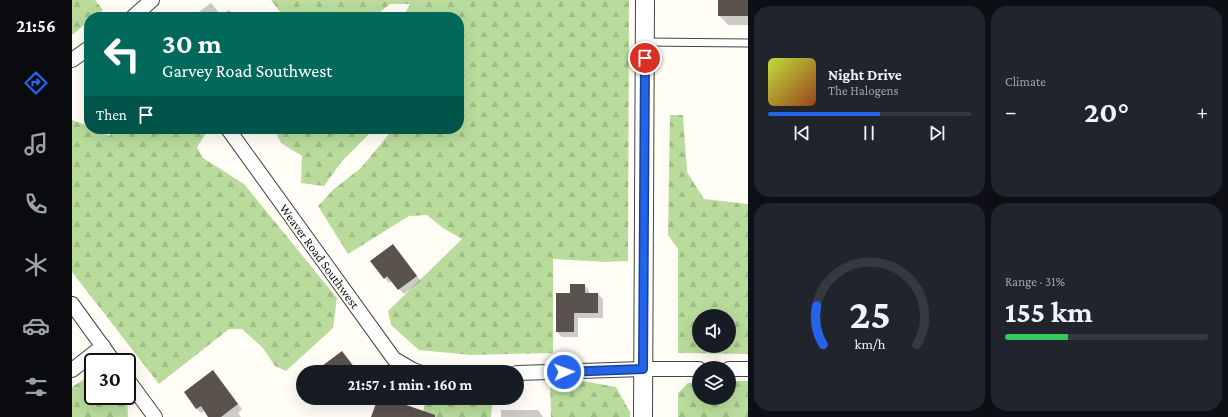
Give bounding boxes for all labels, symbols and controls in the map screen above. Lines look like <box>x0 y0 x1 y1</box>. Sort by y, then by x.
text: 21:56 <box>16 16 56 36</box>
icon: left <box>96 28 148 80</box>
text: 30 m <box>162 28 222 59</box>
pin <box>628 41 662 75</box>
icon: arrive <box>634 47 656 69</box>
text: Garvey Road Southwest <box>162 61 332 81</box>
text: Night Drive <box>828 67 902 83</box>
icon: directions <box>22 69 50 97</box>
text: Climate <box>1005 74 1046 89</box>
text: The Halogens <box>828 83 899 98</box>
text: 20° <box>1084 95 1129 128</box>
text: − <box>1005 99 1017 124</box>
text: + <box>1196 99 1208 124</box>
icon: arrive <box>135 104 157 126</box>
text: Then <box>96 107 127 123</box>
icon: previous <box>791 122 813 144</box>
icon: pause <box>858 122 880 144</box>
icon: next <box>926 122 948 144</box>
icon: music <box>22 130 50 158</box>
icon: phone <box>22 190 50 218</box>
street label: Weaver Road Southwest <box>277 201 363 312</box>
icon: climate <box>22 251 50 279</box>
text: Range · 31% <box>1005 274 1065 289</box>
text: 25 <box>849 291 890 337</box>
text: 155 km <box>1005 295 1093 328</box>
map controls <box>692 309 736 405</box>
button: sound <box>692 309 736 353</box>
icon: car <box>22 312 50 340</box>
text: km/h <box>854 335 885 351</box>
position arrow <box>543 351 585 393</box>
speed limit sign: 30 <box>84 353 136 405</box>
button: layers <box>692 361 736 405</box>
icon: filters <box>22 373 50 401</box>
text: 21:57 · 1 min · 160 m <box>348 377 472 393</box>

